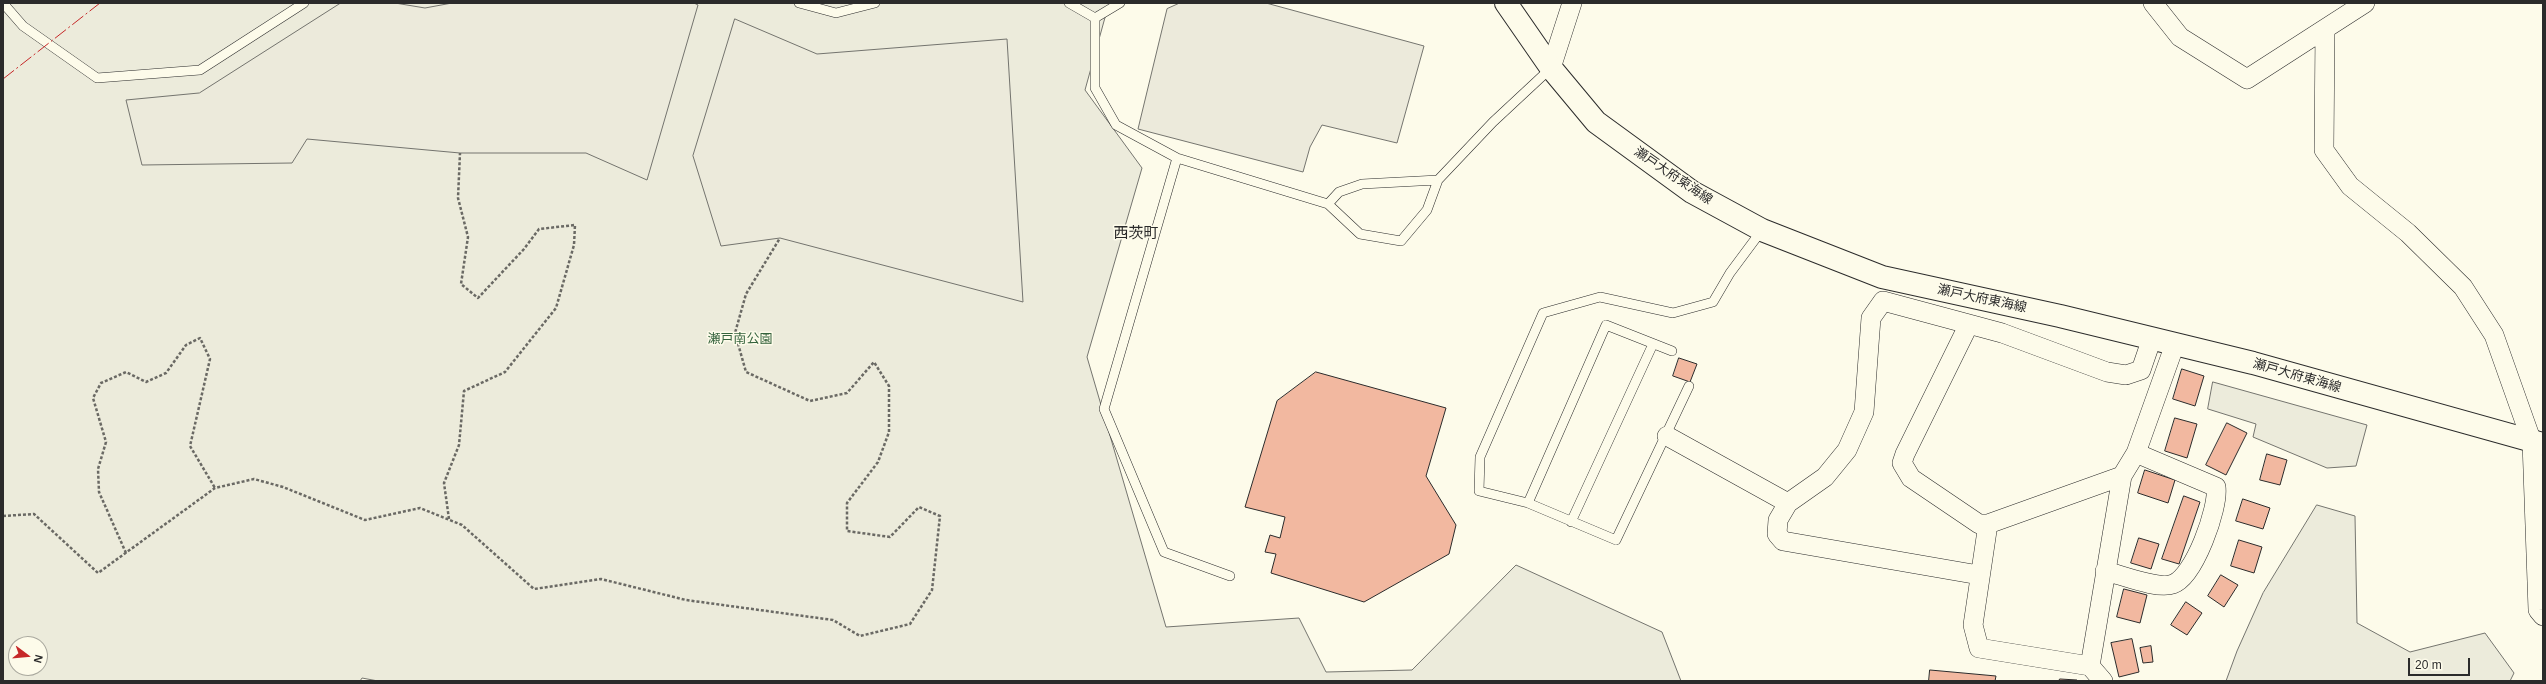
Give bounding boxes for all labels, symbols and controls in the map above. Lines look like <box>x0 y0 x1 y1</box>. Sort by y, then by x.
street label: 瀬戸大府東海線 <box>1631 144 1715 208</box>
district label: 西茨町 <box>1114 225 1158 243</box>
street label: 瀬戸大府東海線 <box>1936 282 2028 316</box>
park label: 瀬戸南公園 <box>708 331 772 347</box>
street label: 瀬戸大府東海線 <box>2251 356 2343 396</box>
north arrow <box>8 636 48 676</box>
scale bar <box>2410 650 2472 676</box>
text: N <box>32 654 45 665</box>
text: 20 m <box>2415 658 2442 672</box>

